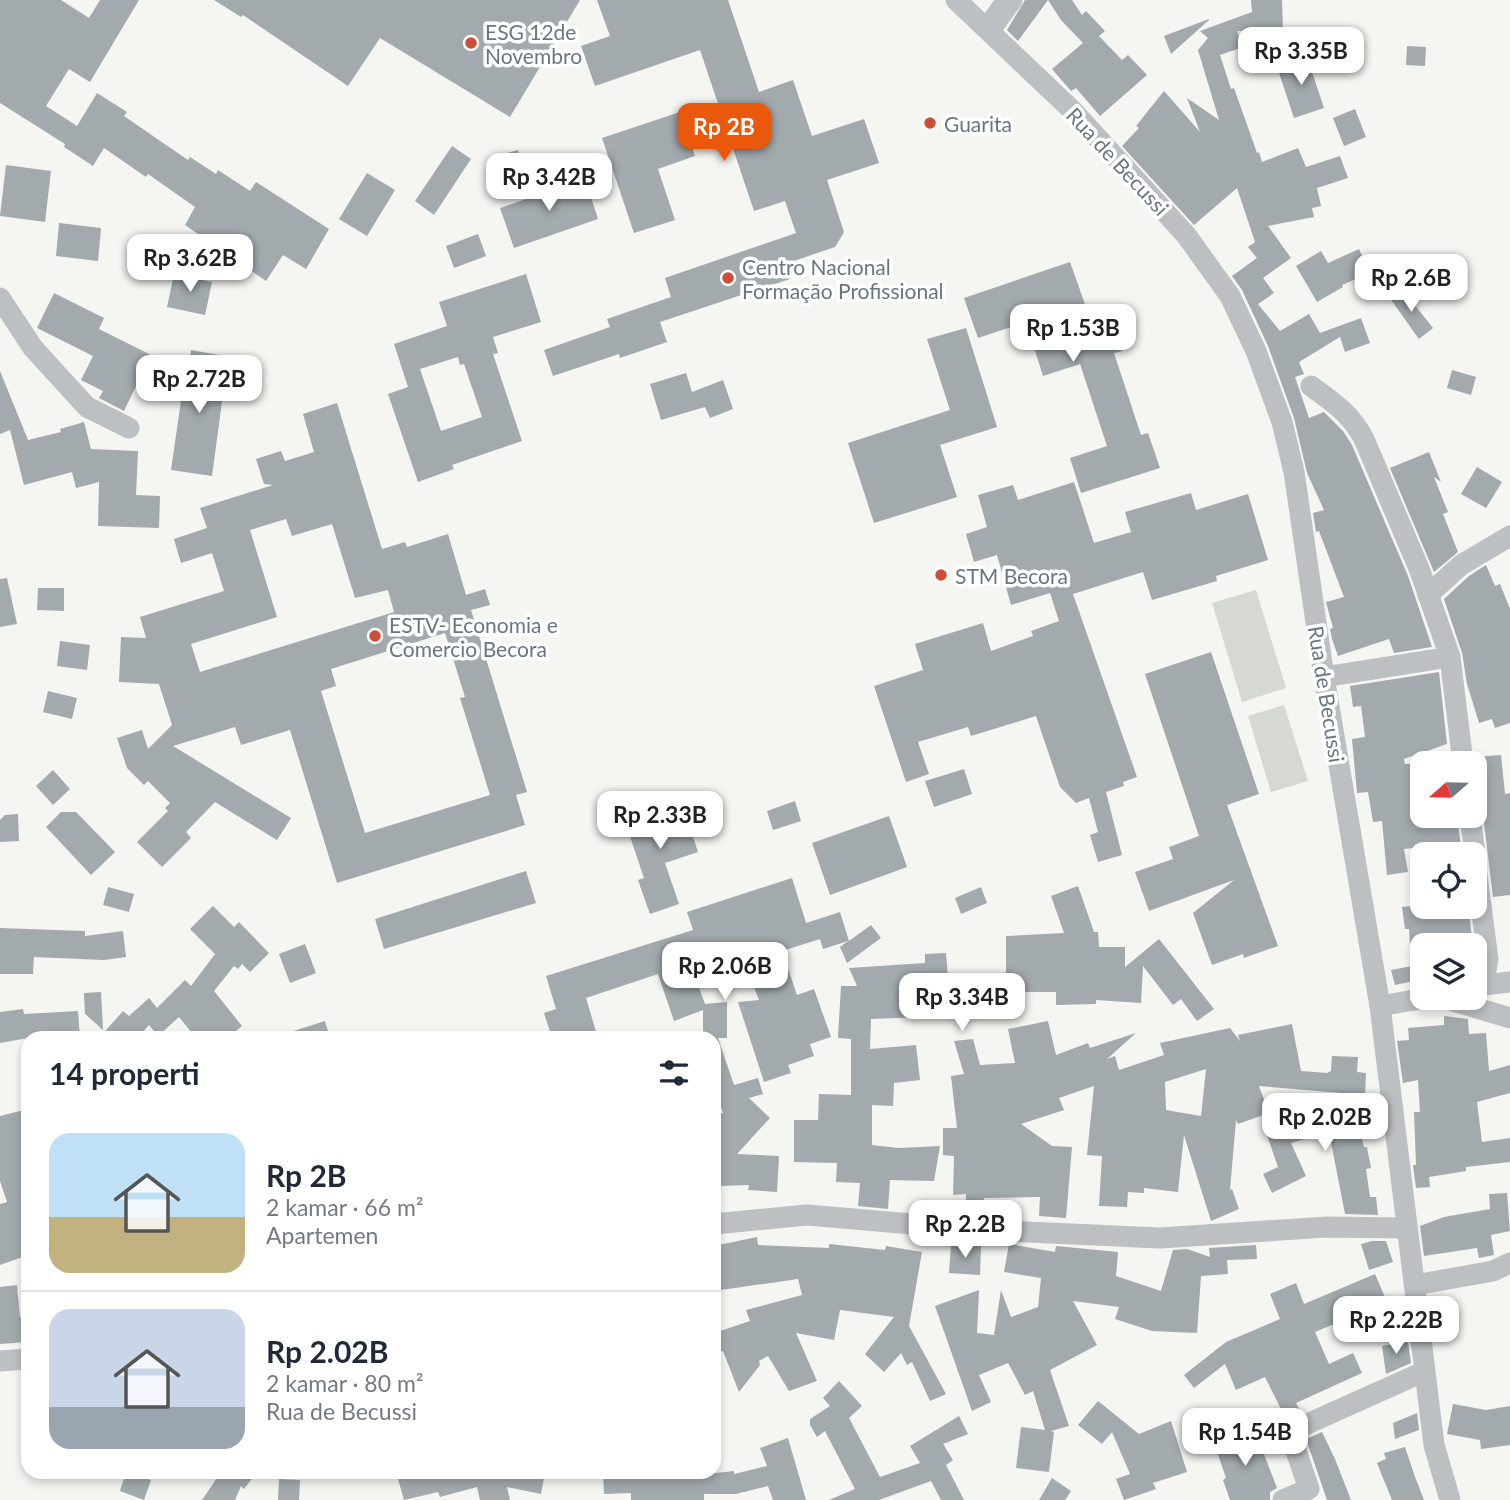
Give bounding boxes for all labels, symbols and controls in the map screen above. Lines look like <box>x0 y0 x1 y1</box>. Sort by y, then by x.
place label: ESG 12de Novembro <box>485 19 582 68</box>
pin: Rp 3.35B <box>1229 28 1373 87</box>
marker: ESG 12de Novembro <box>463 35 479 51</box>
text: Rp 3.35B <box>1254 36 1348 64</box>
street label: Rua de Becussi <box>1062 102 1174 220</box>
pin: Rp 2B <box>675 104 773 163</box>
place label: Guarita <box>944 111 1012 136</box>
text: Rp 2B <box>693 112 755 140</box>
marker: Guarita <box>922 115 938 131</box>
pin: Rp 3.42B <box>477 154 621 213</box>
text: Rp 3.42B <box>502 162 596 190</box>
pin: Rp 3.62B <box>118 234 262 294</box>
text: Rp 3.62B <box>143 243 237 271</box>
place label: Centro Nacional Formação Profissional <box>742 254 944 303</box>
pin: Rp 2.6B <box>1346 254 1476 314</box>
text: Rp 2.6B <box>1371 263 1451 291</box>
marker: Centro Nacional Formação Profissional <box>720 270 736 286</box>
pin: Rp 1.53B <box>1001 304 1145 364</box>
text: Rp 1.53B <box>1026 313 1120 341</box>
pin: Rp 2.72B <box>127 356 271 415</box>
text: Rp 2.72B <box>152 364 246 392</box>
place label: STM Becora <box>955 563 1068 588</box>
marker: STM Becora <box>933 567 949 583</box>
place label: ESTV- Economia e Comercio Becora <box>389 612 558 661</box>
street label: Rua de Becussi <box>1304 624 1350 764</box>
marker: ESTV- Economia e Comercio Becora <box>367 628 383 644</box>
north arrow <box>1410 751 1488 828</box>
map controls <box>1410 751 1487 1010</box>
pin: Rp 2.33B <box>588 792 732 851</box>
text: Rp 2.33B <box>613 800 707 828</box>
button: locate <box>1410 842 1487 919</box>
button: layers <box>1410 933 1487 1010</box>
pin: Rp 2.06B <box>653 942 797 1002</box>
text: Rp 2.06B <box>678 951 772 979</box>
pin: Rp 3.34B <box>890 974 1034 1033</box>
text: Rp 3.34B <box>915 982 1009 1010</box>
icon: filters <box>655 1054 693 1092</box>
text: 14 properti <box>49 1055 200 1091</box>
pin: Rp 2.02B <box>1253 1094 1397 1153</box>
text: Rp 2.02B <box>1278 1102 1372 1130</box>
text: Rp 2B <box>266 1157 347 1193</box>
icon: home <box>105 1161 189 1245</box>
text: 2 kamar · 66 m² <box>266 1193 424 1221</box>
pin: Rp 2.2B <box>900 1200 1030 1260</box>
text: Rp 2.2B <box>925 1209 1005 1237</box>
text: Apartemen <box>266 1221 378 1249</box>
pin: Rp 2.22B <box>1324 1296 1468 1356</box>
text: Rp 2.22B <box>1349 1305 1443 1333</box>
text: Rp 2.02B <box>266 1333 389 1369</box>
icon: home <box>105 1337 189 1421</box>
text: 2 kamar · 80 m² <box>266 1369 424 1397</box>
text: Rua de Becussi <box>266 1397 417 1425</box>
pin: Rp 1.54B <box>1173 1408 1317 1468</box>
text: Rp 1.54B <box>1198 1417 1292 1445</box>

